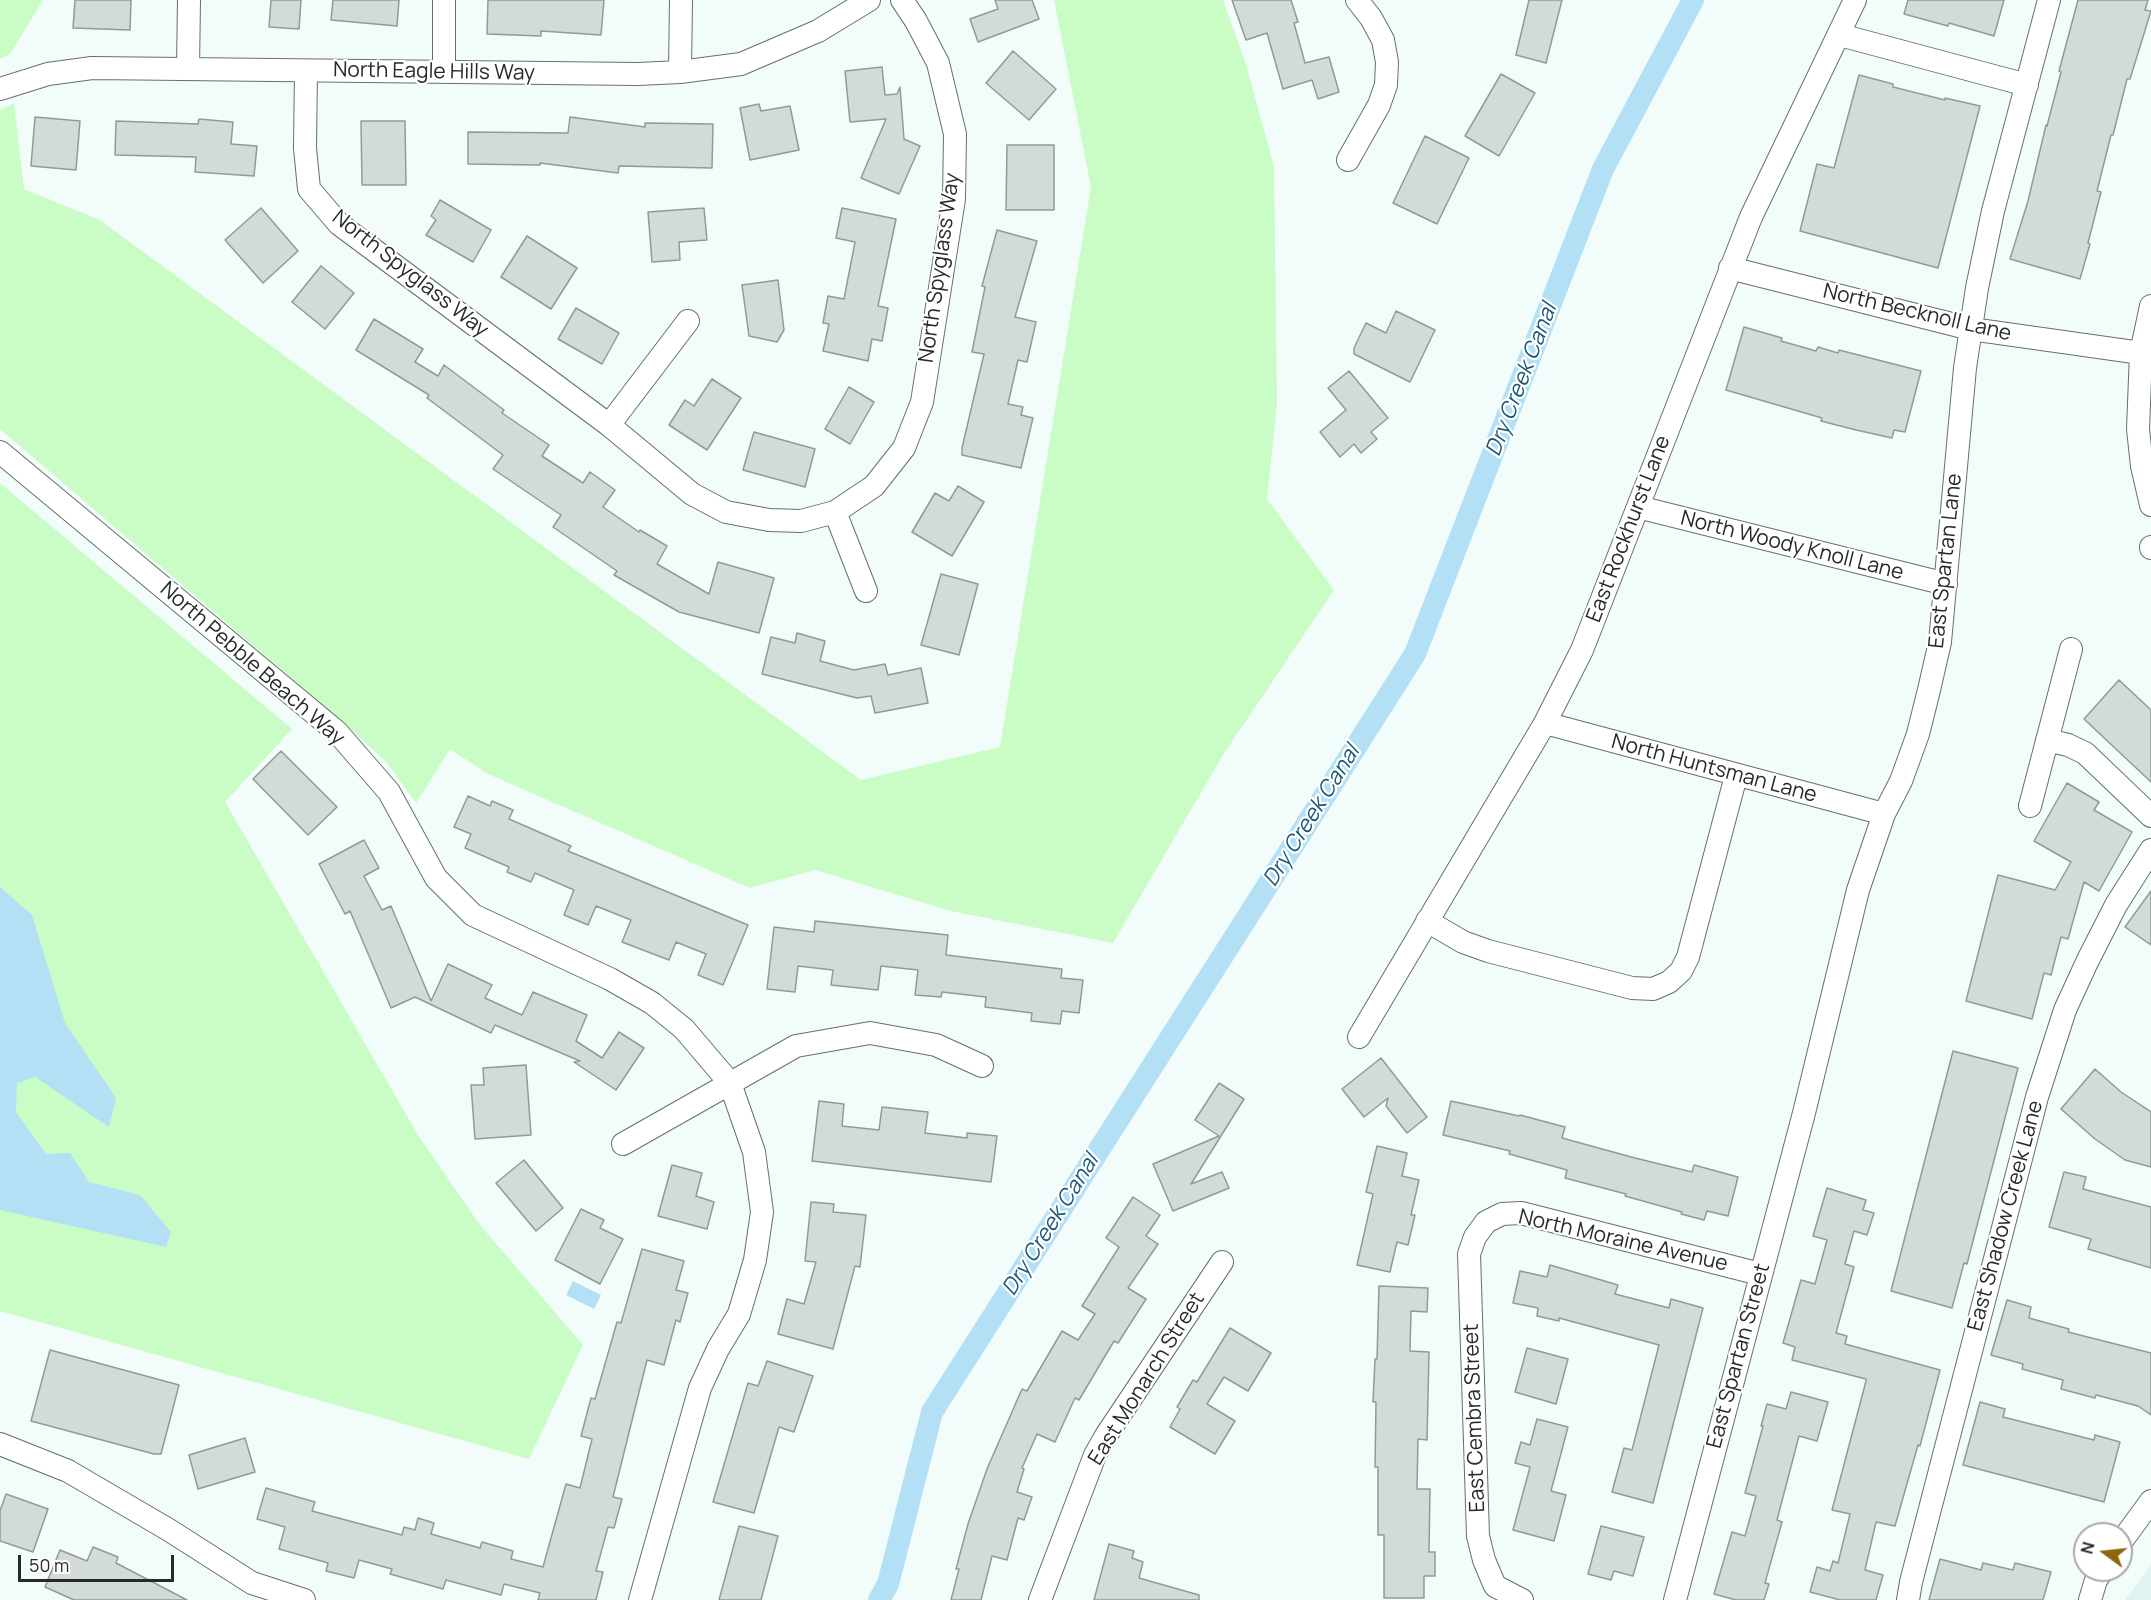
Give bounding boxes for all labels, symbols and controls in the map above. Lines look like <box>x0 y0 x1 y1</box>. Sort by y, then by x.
street label: North Eagle Hills Way <box>333 58 535 86</box>
street label: North Spyglass Way <box>914 172 966 364</box>
street label: North Spyglass Way <box>327 205 493 343</box>
street label: North Becknoll Lane <box>1820 279 2014 347</box>
water label: Dry Creek Canal <box>1481 300 1563 460</box>
street label: East Rockhurst Lane <box>1582 432 1676 626</box>
street label: East Spartan Lane <box>1924 472 1968 650</box>
street label: North Woody Knoll Lane <box>1678 506 1906 586</box>
street label: North Pebble Beach Way <box>155 577 349 751</box>
street label: North Huntsman Lane <box>1609 729 1819 809</box>
water label: Dry Creek Canal <box>1258 741 1366 891</box>
street label: East Shadow Creek Lane <box>1963 1098 2049 1334</box>
water label: Dry Creek Canal <box>997 1150 1105 1300</box>
street label: North Moraine Avenue <box>1516 1205 1730 1277</box>
street label: East Spartan Street <box>1702 1261 1776 1451</box>
street label: East Monarch Street <box>1084 1288 1210 1470</box>
street label: East Cembra Street <box>1459 1323 1491 1513</box>
north arrow <box>2073 1522 2133 1582</box>
text: N <box>2075 1539 2100 1556</box>
scale bar <box>21 1543 177 1581</box>
text: 50 m <box>29 1553 69 1577</box>

